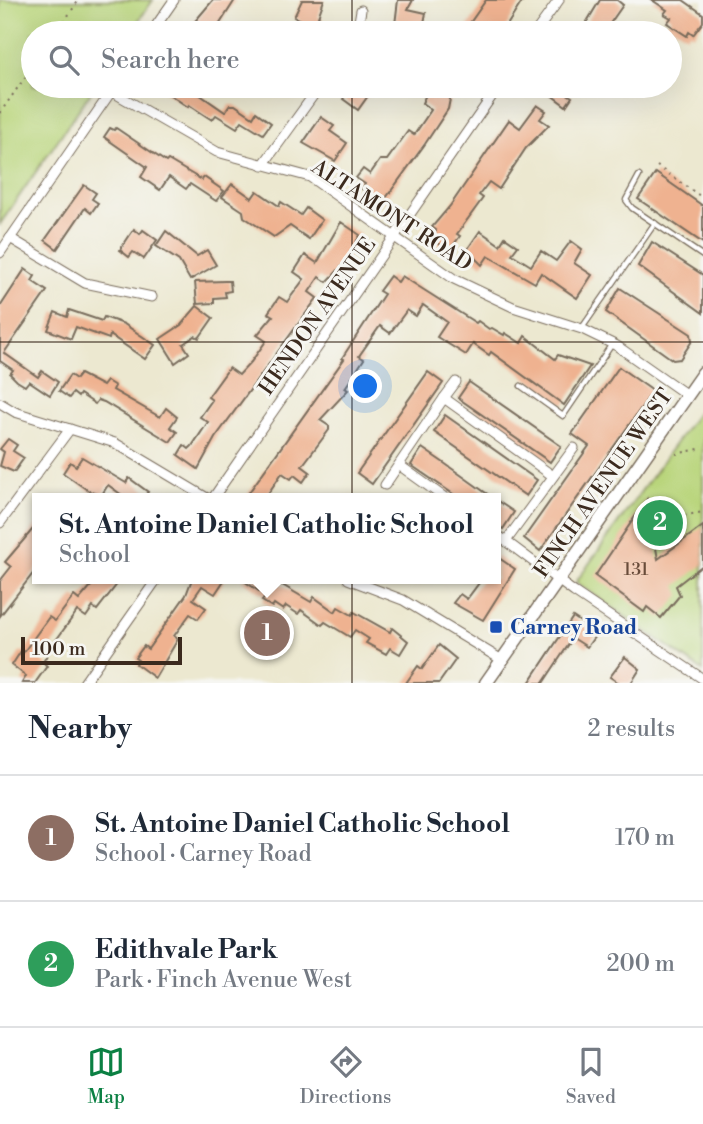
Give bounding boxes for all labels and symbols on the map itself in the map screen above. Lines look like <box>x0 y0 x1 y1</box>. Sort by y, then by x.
street label: ALTAMONT ROAD <box>306 154 476 277</box>
street label: HENDON AVENUE <box>254 233 382 400</box>
your location <box>348 369 382 403</box>
street label: FINCH AVENUE WEST <box>529 384 679 583</box>
pin: 2 <box>637 497 683 549</box>
house number: 131 <box>623 558 649 581</box>
pin: 1 <box>244 607 290 659</box>
place label: Carney Road <box>510 615 637 641</box>
marker: Carney Road <box>488 619 504 635</box>
scale bar <box>21 634 182 666</box>

